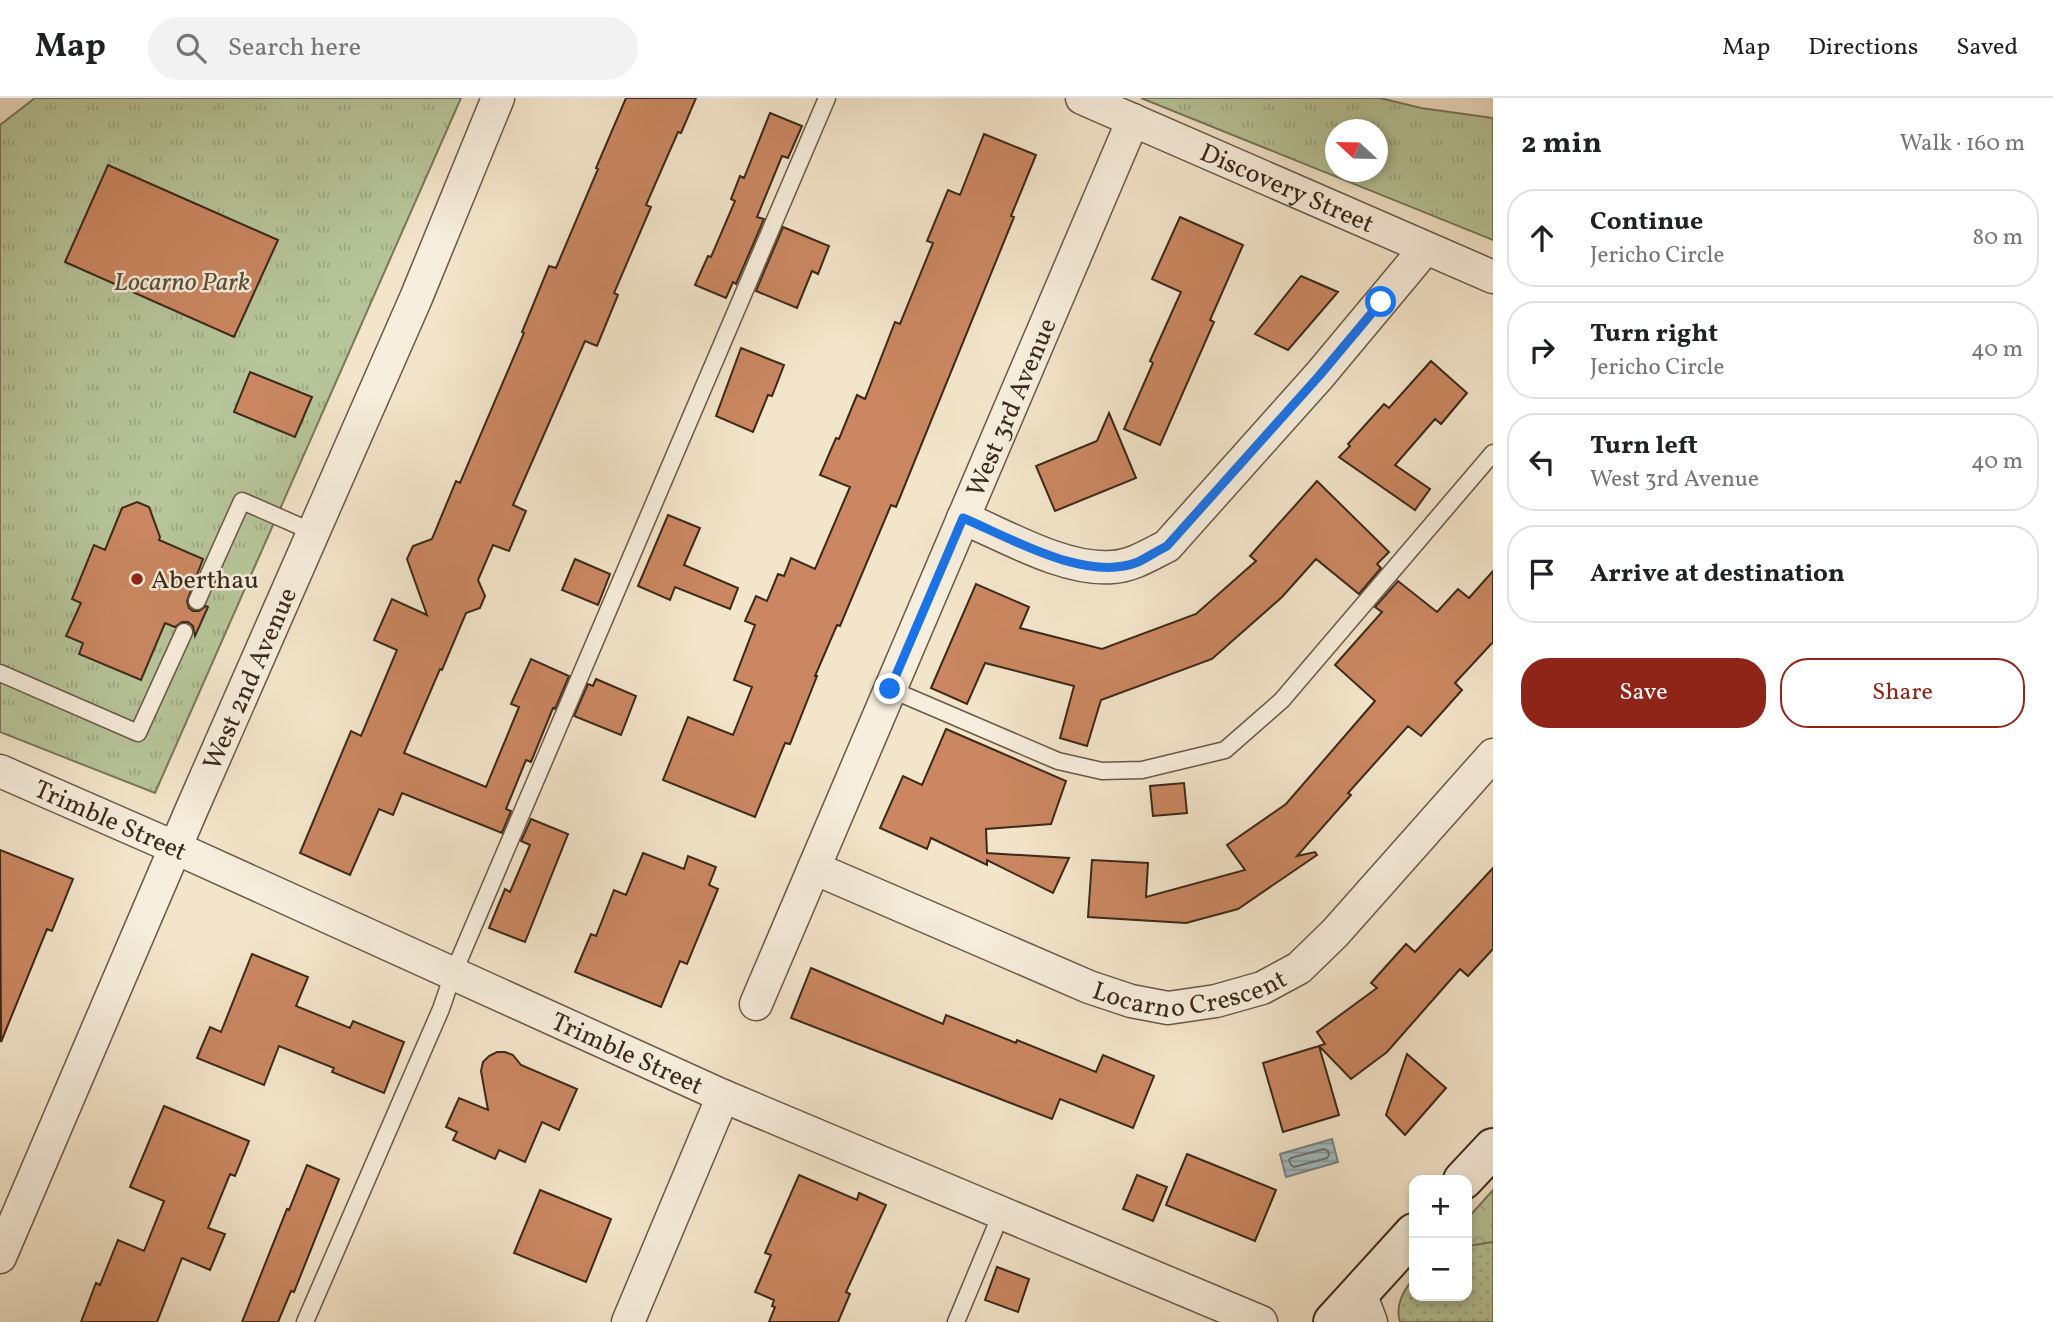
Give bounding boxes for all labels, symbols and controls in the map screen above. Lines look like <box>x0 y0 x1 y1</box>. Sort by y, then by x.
search box <box>148 17 638 80</box>
text: Map <box>35 25 106 71</box>
icon: search <box>172 29 210 67</box>
text: Search here <box>228 30 361 66</box>
text: Map <box>1722 31 1770 65</box>
text: Directions <box>1808 31 1918 65</box>
text: Saved <box>1956 31 2018 65</box>
north arrow <box>1325 119 1388 182</box>
text: 2 min <box>1521 123 1602 165</box>
text: Walk · 160 m <box>1900 128 2025 160</box>
street label: Discovery Street <box>1194 136 1379 243</box>
text: Continue <box>1590 204 1703 240</box>
icon: ahead <box>1523 219 1561 257</box>
text: 80 m <box>1973 222 2023 254</box>
text: Jericho Circle <box>1590 240 1724 272</box>
park label: Locarno Park <box>114 265 250 301</box>
route start <box>1365 286 1396 317</box>
street label: West 3rd Avenue <box>958 313 1066 503</box>
text: Turn right <box>1590 316 1718 352</box>
icon: right <box>1523 331 1561 369</box>
text: 40 m <box>1971 334 2023 366</box>
text: Jericho Circle <box>1590 352 1724 384</box>
text: Turn left <box>1590 428 1698 464</box>
icon: left <box>1523 443 1561 481</box>
text: 40 m <box>1971 446 2023 478</box>
text: West 3rd Avenue <box>1590 464 1759 496</box>
icon: arrive <box>1523 555 1561 593</box>
text: Arrive at destination <box>1590 556 1845 592</box>
place label: Aberthau <box>151 563 259 599</box>
marker: Aberthau <box>129 571 145 587</box>
street label: West 2nd Avenue <box>195 582 307 776</box>
button: Save <box>1521 658 1766 728</box>
button: Share <box>1780 658 2025 728</box>
route end <box>874 673 905 704</box>
street label: Trimble Street <box>28 772 192 871</box>
street label: Locarno Crescent <box>1088 962 1294 1028</box>
street label: Trimble Street <box>545 1004 709 1105</box>
map controls <box>1409 1175 1472 1301</box>
button: + <box>1409 1175 1472 1238</box>
button: − <box>1409 1238 1472 1301</box>

